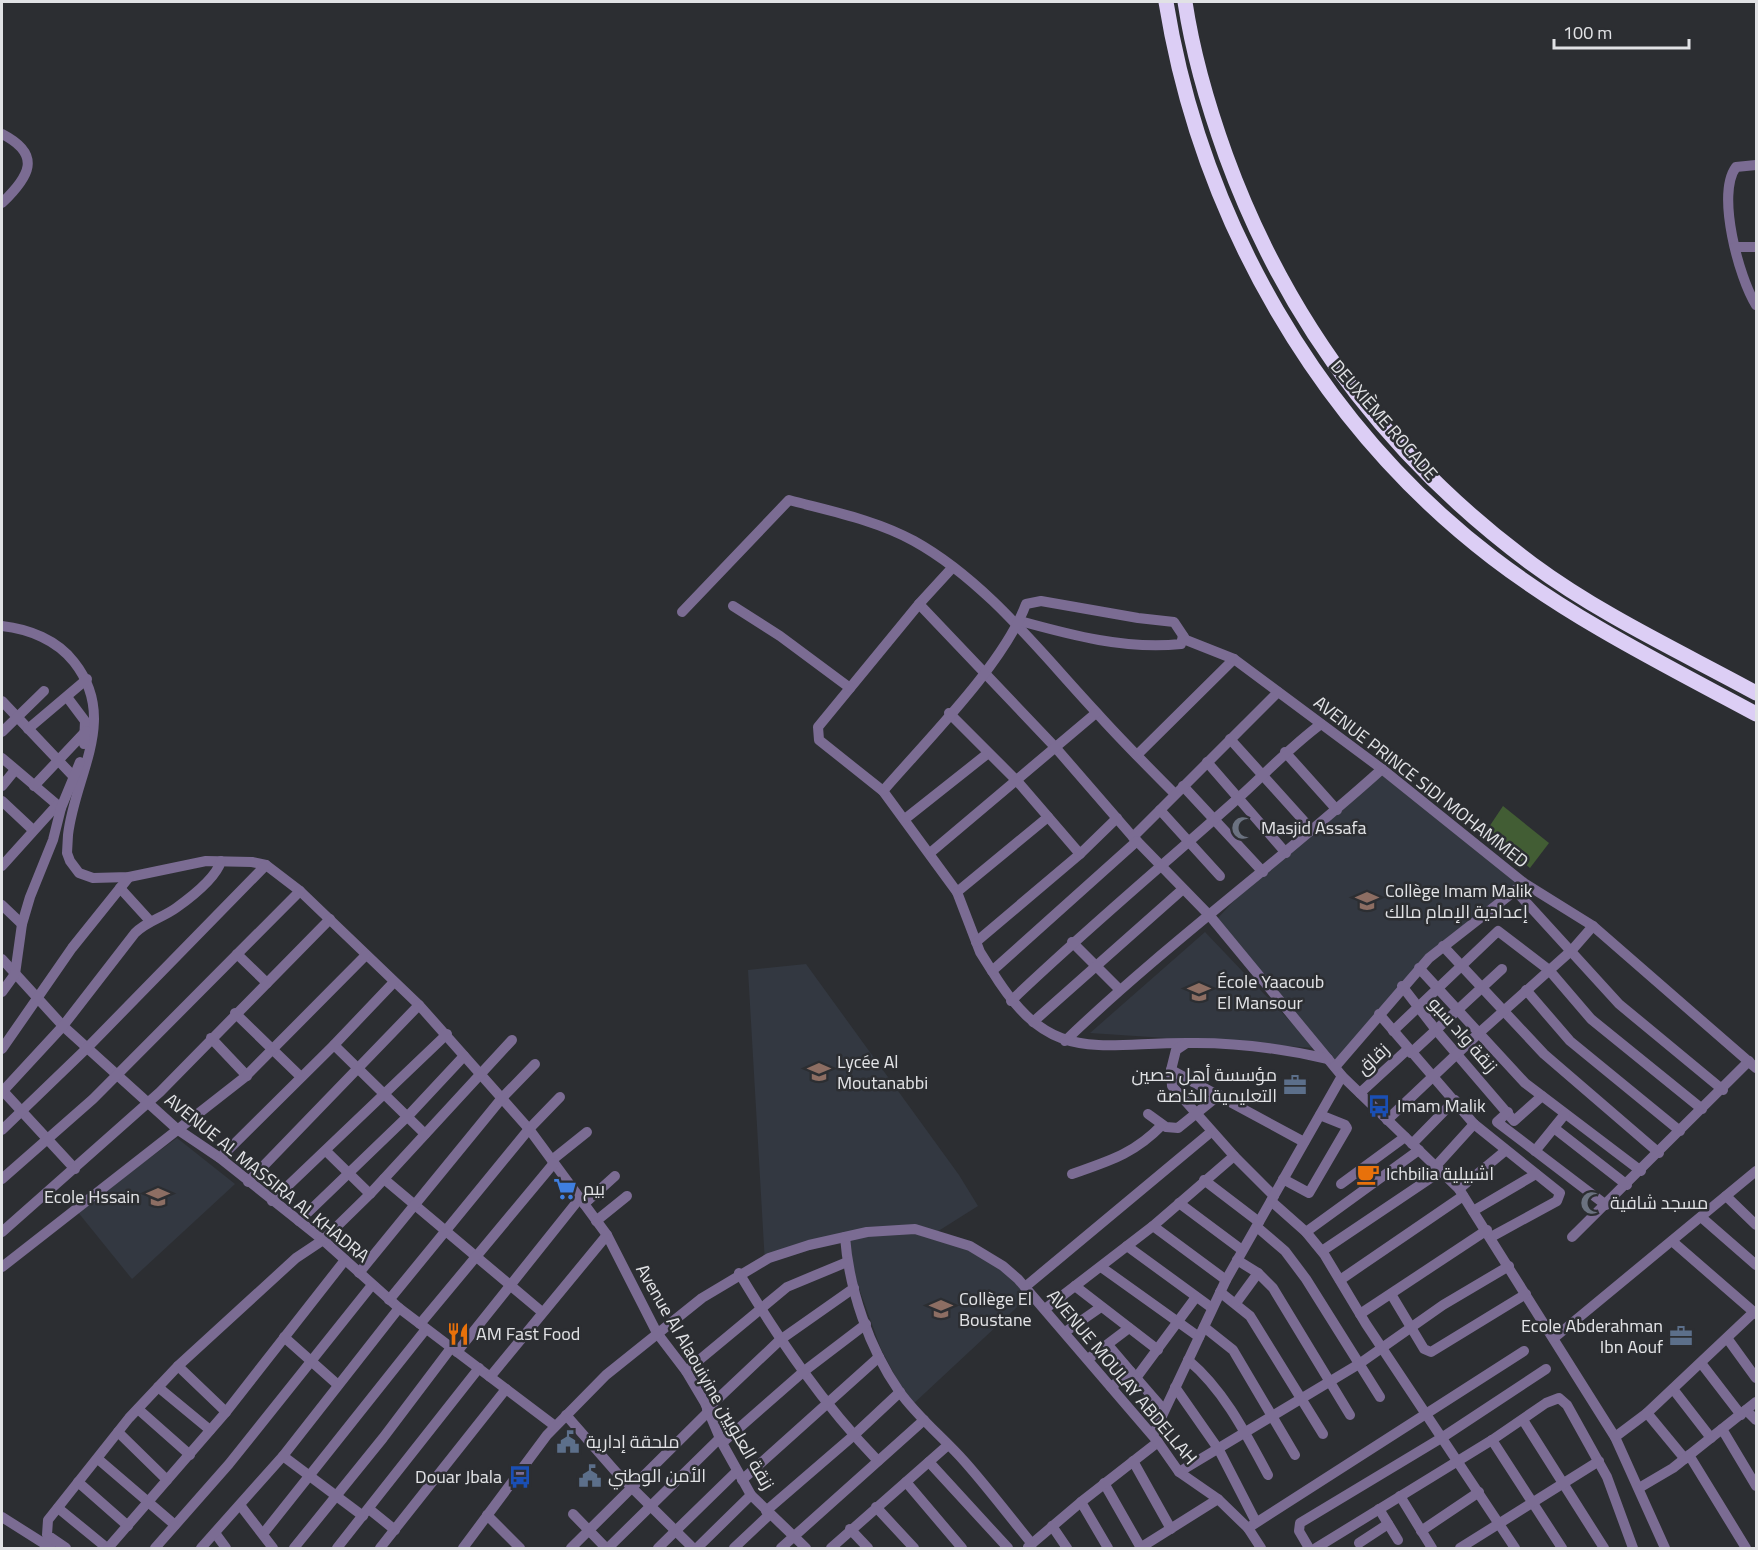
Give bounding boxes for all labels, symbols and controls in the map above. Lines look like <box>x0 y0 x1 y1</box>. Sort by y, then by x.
scale bar <box>1554 12 1689 50</box>
text: 100 m <box>1563 16 1612 49</box>
street label: DEUXIÈME ROCADE <box>1322 352 1447 488</box>
street label: AVENUE PRINCE SIDI MOHAMMED <box>1306 687 1536 877</box>
place label: Masjid Assafa <box>1261 811 1366 844</box>
mosque icon: Masjid Assafa <box>1230 815 1256 841</box>
place label: Collège Imam Malik إعدادية الإمام مالك <box>1385 874 1533 928</box>
school or university icon: Collège Imam Malik إعدادية الإمام مالك <box>1354 888 1380 914</box>
place label: École Yaacoub El Mansour <box>1217 965 1324 1019</box>
school or university icon: École Yaacoub El Mansour <box>1186 979 1212 1005</box>
street label: زنقة واد سبو <box>1420 989 1506 1081</box>
street label: زقاق <box>1348 1034 1397 1083</box>
place label: Lycée Al Moutanabbi <box>837 1045 928 1099</box>
place label: مؤسسة أهل حصين التعليمية الخاصة <box>1131 1058 1277 1112</box>
school or university icon: Lycée Al Moutanabbi <box>806 1059 832 1085</box>
office icon: مؤسسة أهل حصين التعليمية الخاصة <box>1282 1072 1308 1098</box>
street label: AVENUE AL MASSIRA AL KHADRA <box>157 1084 378 1271</box>
place label: Imam Malik <box>1397 1089 1486 1122</box>
bus stop icon: Imam Malik <box>1366 1093 1392 1119</box>
place label: Ichbilia اشبيلية <box>1386 1157 1494 1190</box>
cafe icon: Ichbilia اشبيلية <box>1355 1161 1381 1187</box>
place label: بيم <box>583 1172 605 1205</box>
supermarket icon: بيم <box>552 1176 578 1202</box>
place label: Ecole Hssain <box>44 1180 140 1213</box>
school or university icon: Ecole Hssain <box>145 1184 171 1210</box>
place label: مسجد شافية <box>1610 1186 1708 1219</box>
mosque icon: مسجد شافية <box>1579 1190 1605 1216</box>
street label: Avenue Al Alaouiyine زنقة العلويين <box>627 1257 784 1496</box>
street label: AVENUE MOULAY ABDELLAH <box>1039 1281 1206 1472</box>
place label: Collège El Boustane <box>959 1282 1032 1336</box>
school or university icon: Collège El Boustane <box>928 1296 954 1322</box>
place label: Ecole Abderahman Ibn Aouf <box>1521 1309 1663 1363</box>
place label: AM Fast Food <box>476 1317 580 1350</box>
restaurant icon: AM Fast Food <box>445 1321 471 1347</box>
office icon: Ecole Abderahman Ibn Aouf <box>1668 1323 1694 1349</box>
place label: ملحقة إدارية <box>586 1425 680 1458</box>
public building icon: ملحقة إدارية <box>555 1429 581 1455</box>
place label: الأمن الوطني <box>608 1459 706 1492</box>
place label: Douar Jbala <box>415 1460 502 1493</box>
public building icon: الأمن الوطني <box>577 1463 603 1489</box>
bus stop icon: Douar Jbala <box>507 1464 533 1490</box>

